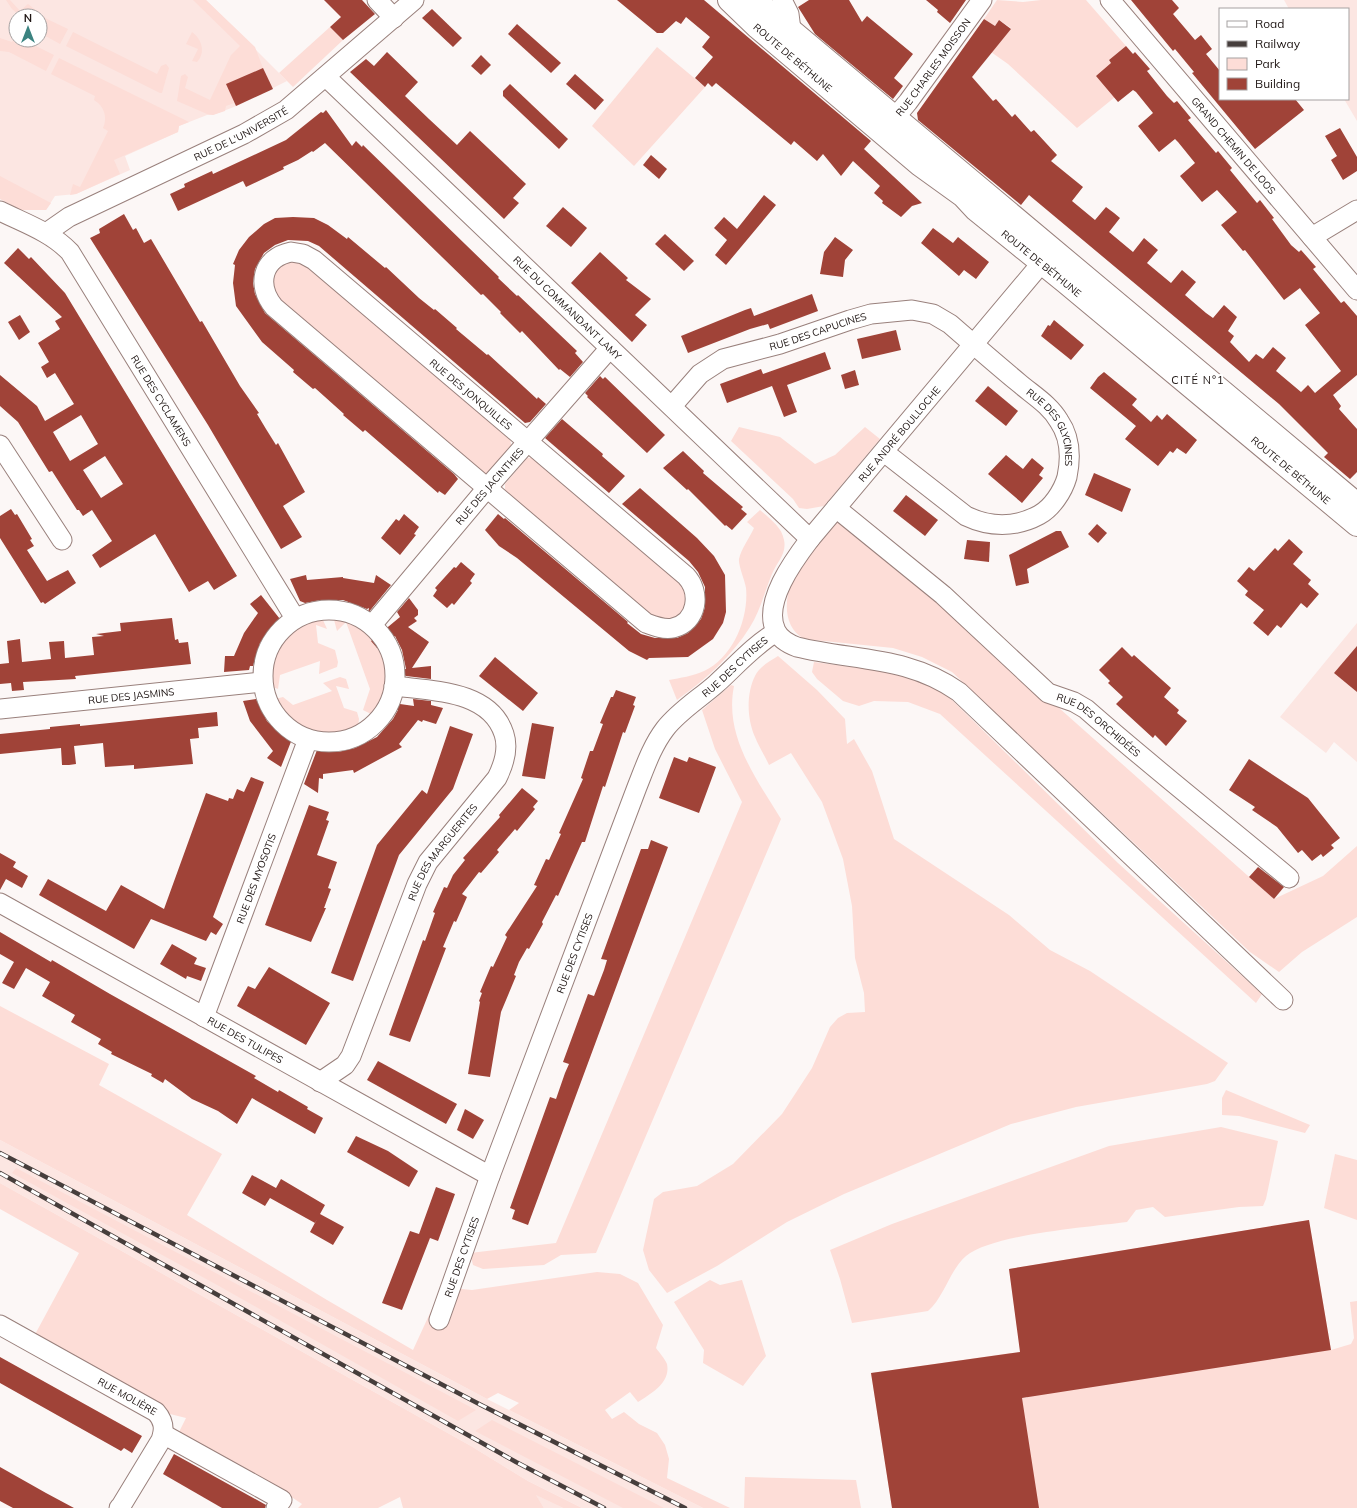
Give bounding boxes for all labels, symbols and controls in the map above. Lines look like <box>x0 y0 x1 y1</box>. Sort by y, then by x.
north arrow <box>8 8 48 48</box>
legend <box>1219 8 1349 100</box>
text: N <box>24 11 32 25</box>
street label: RUE CHARLES MOISSON <box>893 16 974 119</box>
text: Road <box>1255 16 1284 31</box>
street label: ROUTE DE BÉTHUNE <box>750 21 835 95</box>
text: Railway <box>1255 36 1301 51</box>
text: Park <box>1255 56 1281 71</box>
text: Building <box>1255 76 1300 91</box>
street label: GRAND CHEMIN DE LOOS <box>1188 94 1278 197</box>
street label: RUE DE L'UNIVERSITÉ <box>192 104 291 164</box>
street label: ROUTE DE BÉTHUNE <box>999 227 1084 300</box>
street label: RUE DU COMMANDANT LAMY <box>510 253 625 363</box>
street label: RUE DES CAPUCINES <box>768 310 868 354</box>
street label: RUE DES CYCLAMENS <box>128 353 194 449</box>
street label: RUE DES JONQUILLES <box>427 356 515 433</box>
district label: CITÉ N°1 <box>1171 373 1225 387</box>
street label: RUE ANDRÉ BOULLOCHE <box>856 384 943 485</box>
street label: RUE DES GLYCINES <box>1024 386 1075 467</box>
street label: ROUTE DE BÉTHUNE <box>1248 434 1333 507</box>
street label: RUE DES JACINTHES <box>453 445 527 528</box>
street label: RUE DES CYTISES <box>699 634 771 700</box>
street label: RUE DES JASMINS <box>88 685 175 707</box>
street label: RUE DES ORCHIDÉES <box>1055 690 1143 760</box>
street label: RUE DES MARGUERITES <box>405 801 480 903</box>
street label: RUE DES MYOSOTIS <box>234 832 279 925</box>
street label: RUE DES CYTISES <box>554 911 596 995</box>
street label: RUE DES TULIPES <box>205 1014 285 1067</box>
street label: RUE DES CYTISES <box>442 1215 482 1299</box>
street label: RUE MOLIÈRE <box>95 1375 159 1418</box>

